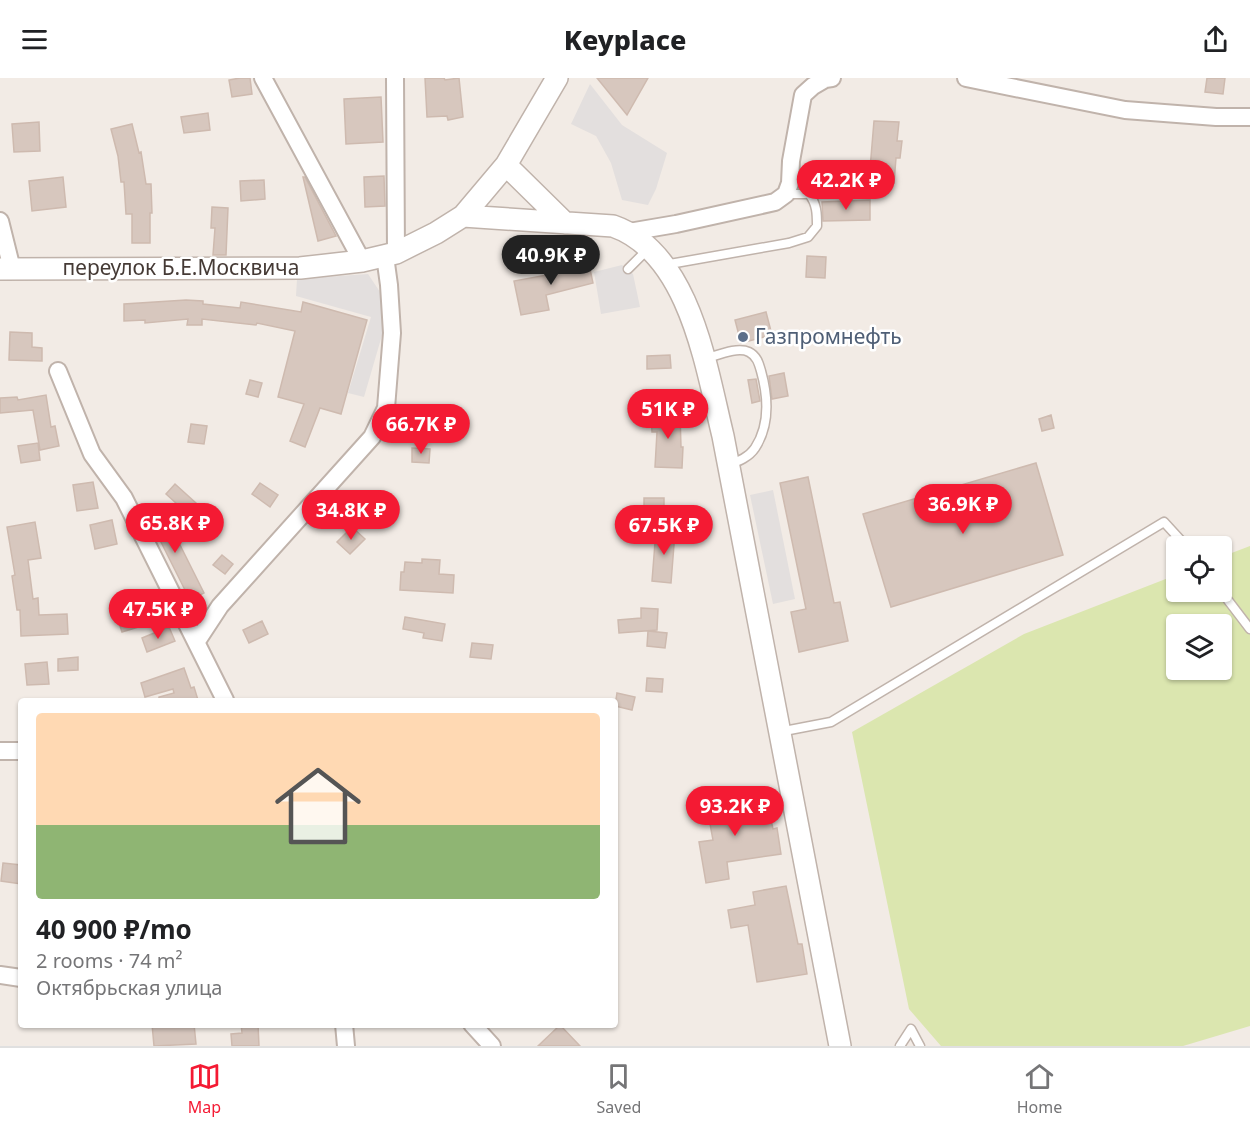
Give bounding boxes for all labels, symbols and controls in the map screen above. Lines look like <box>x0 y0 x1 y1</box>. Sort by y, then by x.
text: Keyplace <box>564 21 686 58</box>
icon: menu <box>18 23 51 56</box>
icon: share <box>1199 23 1232 56</box>
pin: 42.2K ₽ <box>791 160 901 211</box>
text: 42.2K ₽ <box>811 166 881 193</box>
pin: 40.9K ₽ <box>496 235 606 286</box>
text: 40.9K ₽ <box>516 241 586 268</box>
street label: переулок Б.Е.Москвича <box>63 253 299 281</box>
place label: Газпромнефть <box>755 322 902 350</box>
marker: Газпромнефть <box>736 330 750 344</box>
pin: 51K ₽ <box>626 389 710 440</box>
text: 51K ₽ <box>641 395 695 422</box>
pin: 66.7K ₽ <box>366 404 476 455</box>
text: 66.7K ₽ <box>386 410 456 437</box>
pin: 36.9K ₽ <box>908 484 1018 535</box>
pin: 34.8K ₽ <box>296 490 406 541</box>
text: 36.9K ₽ <box>928 490 998 517</box>
text: 34.8K ₽ <box>316 496 386 523</box>
pin: 65.8K ₽ <box>120 503 230 554</box>
pin: 67.5K ₽ <box>609 505 719 556</box>
text: 65.8K ₽ <box>140 509 210 536</box>
text: 67.5K ₽ <box>629 511 699 538</box>
map controls <box>1166 536 1232 680</box>
button: locate <box>1166 536 1232 602</box>
pin: 47.5K ₽ <box>103 589 213 640</box>
text: 47.5K ₽ <box>123 595 193 622</box>
button: layers <box>1166 614 1232 680</box>
icon: home <box>264 752 372 860</box>
pin: 93.2K ₽ <box>680 786 790 837</box>
text: 93.2K ₽ <box>700 792 770 819</box>
text: 40 900 ₽/mo <box>36 911 192 947</box>
text: 2 rooms · 74 m² <box>36 947 183 974</box>
text: Октябрьская улица <box>36 974 222 1001</box>
tab: Map <box>188 1060 221 1118</box>
tab: Saved <box>597 1060 641 1118</box>
tab: Home <box>1017 1060 1062 1118</box>

